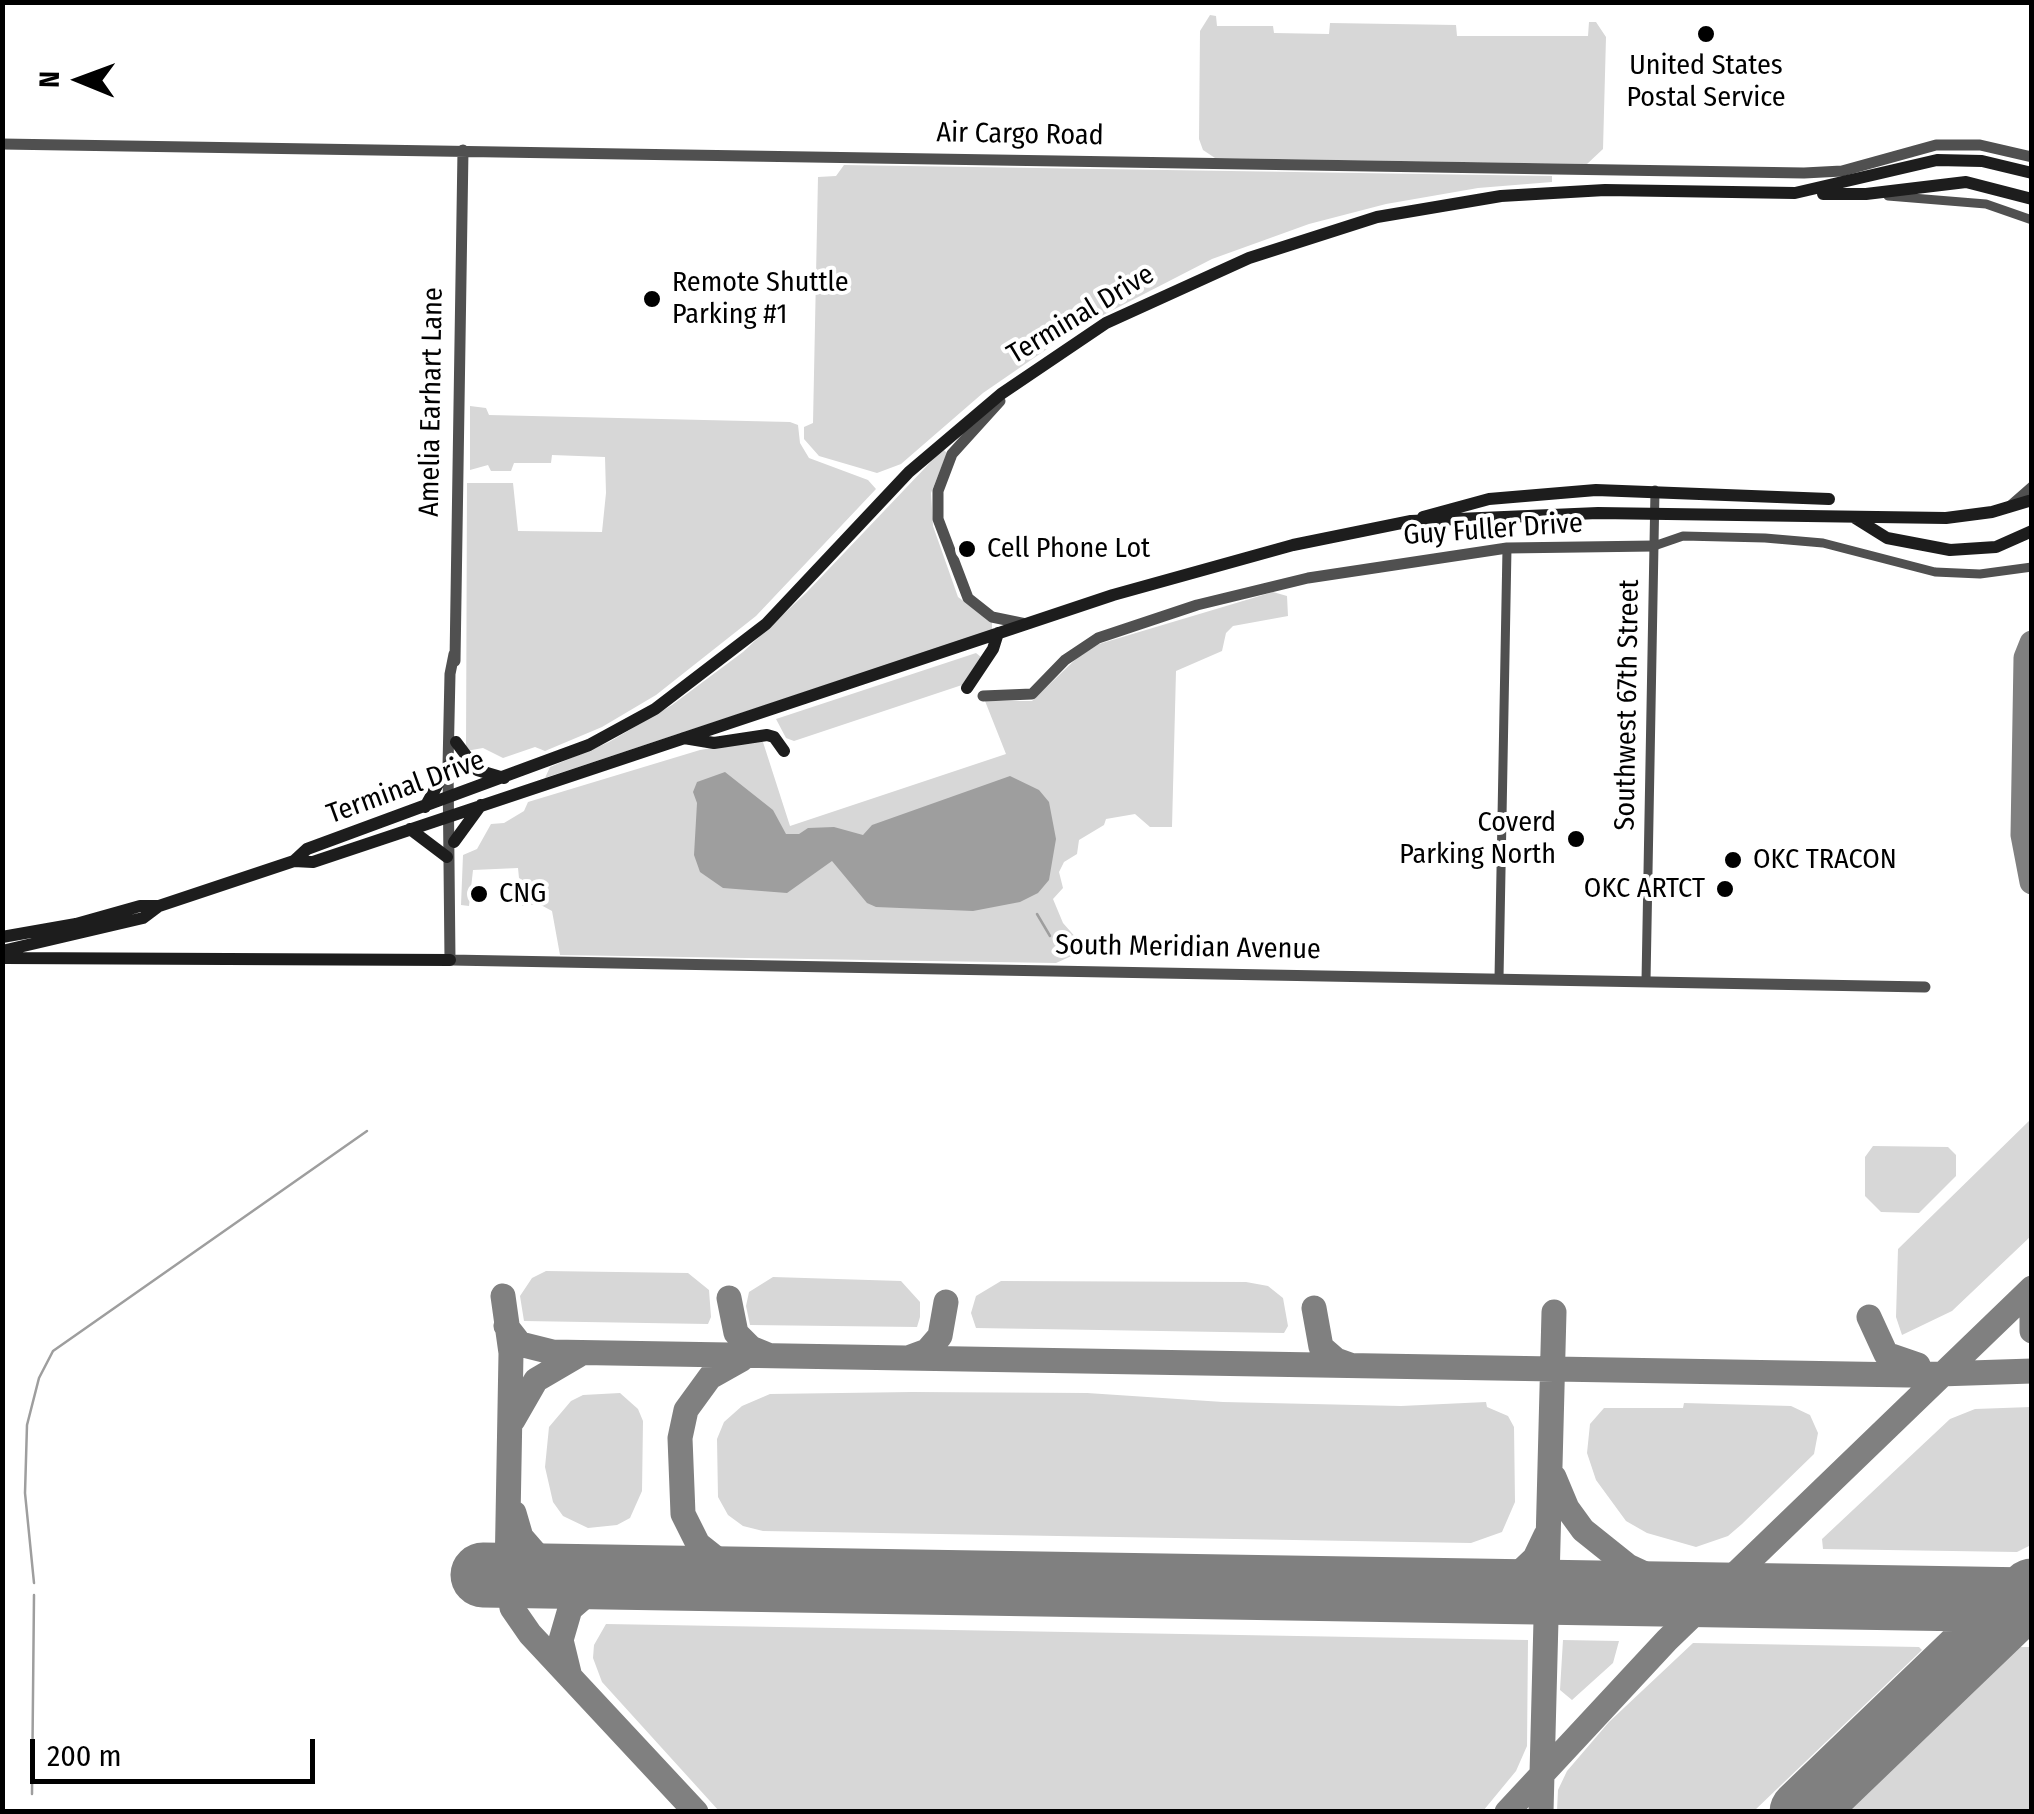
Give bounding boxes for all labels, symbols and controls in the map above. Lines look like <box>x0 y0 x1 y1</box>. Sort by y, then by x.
marker: United States Postal Service <box>1695 23 1717 45</box>
north arrow <box>30 30 130 130</box>
place label: United States Postal Service <box>1626 49 1786 115</box>
text: N <box>33 71 66 88</box>
street label: Air Cargo Road <box>936 117 1104 153</box>
street label: Terminal Drive <box>1002 258 1160 372</box>
place label: Remote Shuttle Parking #1 <box>672 266 848 332</box>
street label: Amelia Earhart Lane <box>413 287 451 517</box>
marker: Remote Shuttle Parking #1 <box>641 288 663 310</box>
street label: Guy Fuller Drive <box>1402 507 1584 553</box>
place label: Cell Phone Lot <box>987 532 1150 566</box>
marker: Cell Phone Lot <box>956 538 978 560</box>
street label: Southwest 67th Street <box>1609 579 1647 831</box>
street label: Terminal Drive <box>323 744 489 832</box>
place label: Coverd Parking North <box>1399 806 1556 872</box>
marker: Coverd Parking North <box>1565 828 1587 850</box>
place label: OKC TRACON <box>1753 843 1897 877</box>
marker: OKC TRACON <box>1722 849 1744 871</box>
place label: OKC ARTCT <box>1584 872 1705 906</box>
place label: CNG <box>499 877 546 911</box>
marker: OKC ARTCT <box>1714 878 1736 900</box>
marker: CNG <box>468 883 490 905</box>
street label: South Meridian Avenue <box>1055 929 1321 967</box>
scale bar <box>35 1719 320 1781</box>
text: 200 m <box>47 1738 122 1774</box>

